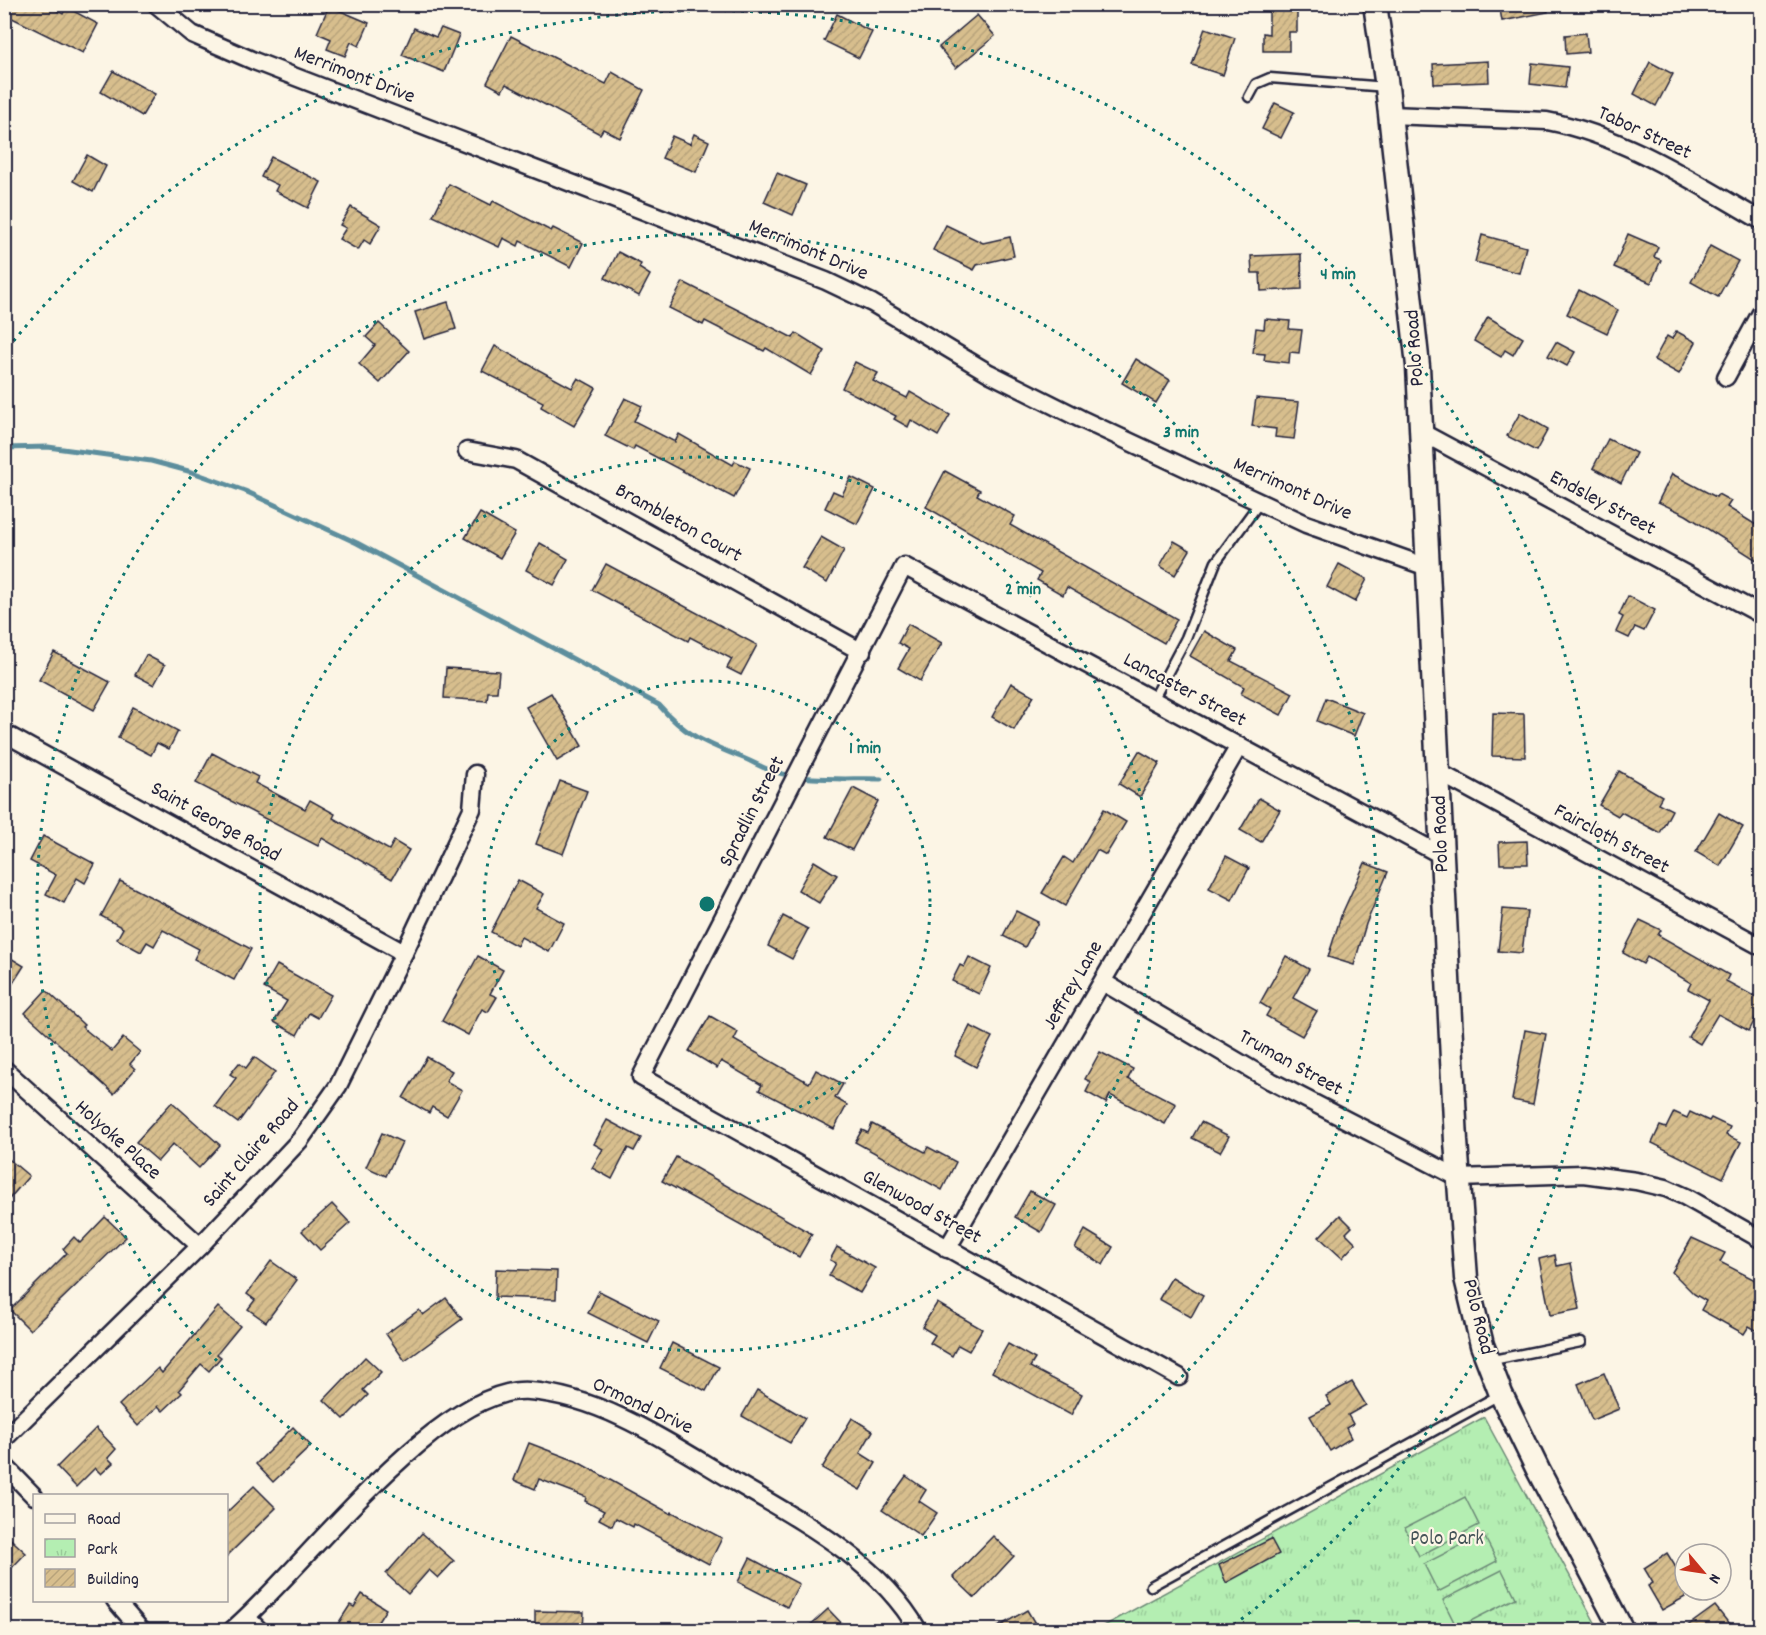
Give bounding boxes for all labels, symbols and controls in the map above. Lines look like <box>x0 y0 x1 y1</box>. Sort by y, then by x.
street label: Merrimont Drive <box>289 39 419 113</box>
street label: Tabor Street <box>1592 99 1696 169</box>
street label: Merrimont Drive <box>743 212 873 290</box>
text: 4 min <box>1320 263 1356 288</box>
street label: Polo Road <box>1398 308 1434 388</box>
text: 3 min <box>1163 421 1199 446</box>
street label: Merrimont Drive <box>1228 450 1356 530</box>
street label: Endsley Street <box>1544 463 1661 545</box>
street label: Brambleton Court <box>609 477 747 571</box>
text: 2 min <box>1005 578 1041 603</box>
street label: Lancaster Street <box>1117 646 1251 736</box>
text: 1 min <box>849 737 881 762</box>
street label: Spradlin Street <box>712 751 794 873</box>
street label: Saint George Road <box>144 775 286 871</box>
street label: Polo Road <box>1426 795 1458 873</box>
street label: Faircloth Street <box>1548 797 1674 883</box>
centre of rings <box>697 894 717 914</box>
street label: Jeffrey Lane <box>1036 936 1112 1036</box>
street label: Truman Street <box>1232 1023 1348 1105</box>
street label: Saint Claire Road <box>196 1093 308 1215</box>
street label: Holyoke Place <box>67 1094 167 1188</box>
street label: Glenwood Street <box>856 1163 986 1253</box>
street label: Polo Road <box>1453 1276 1501 1358</box>
street label: Ormond Drive <box>587 1370 697 1444</box>
legend <box>33 1494 228 1602</box>
text: Road <box>87 1508 121 1533</box>
park label: Polo Park <box>1410 1525 1484 1555</box>
text: Park <box>87 1538 118 1563</box>
north arrow <box>1673 1542 1733 1602</box>
text: Building <box>87 1568 139 1593</box>
text: N <box>1702 1569 1726 1587</box>

